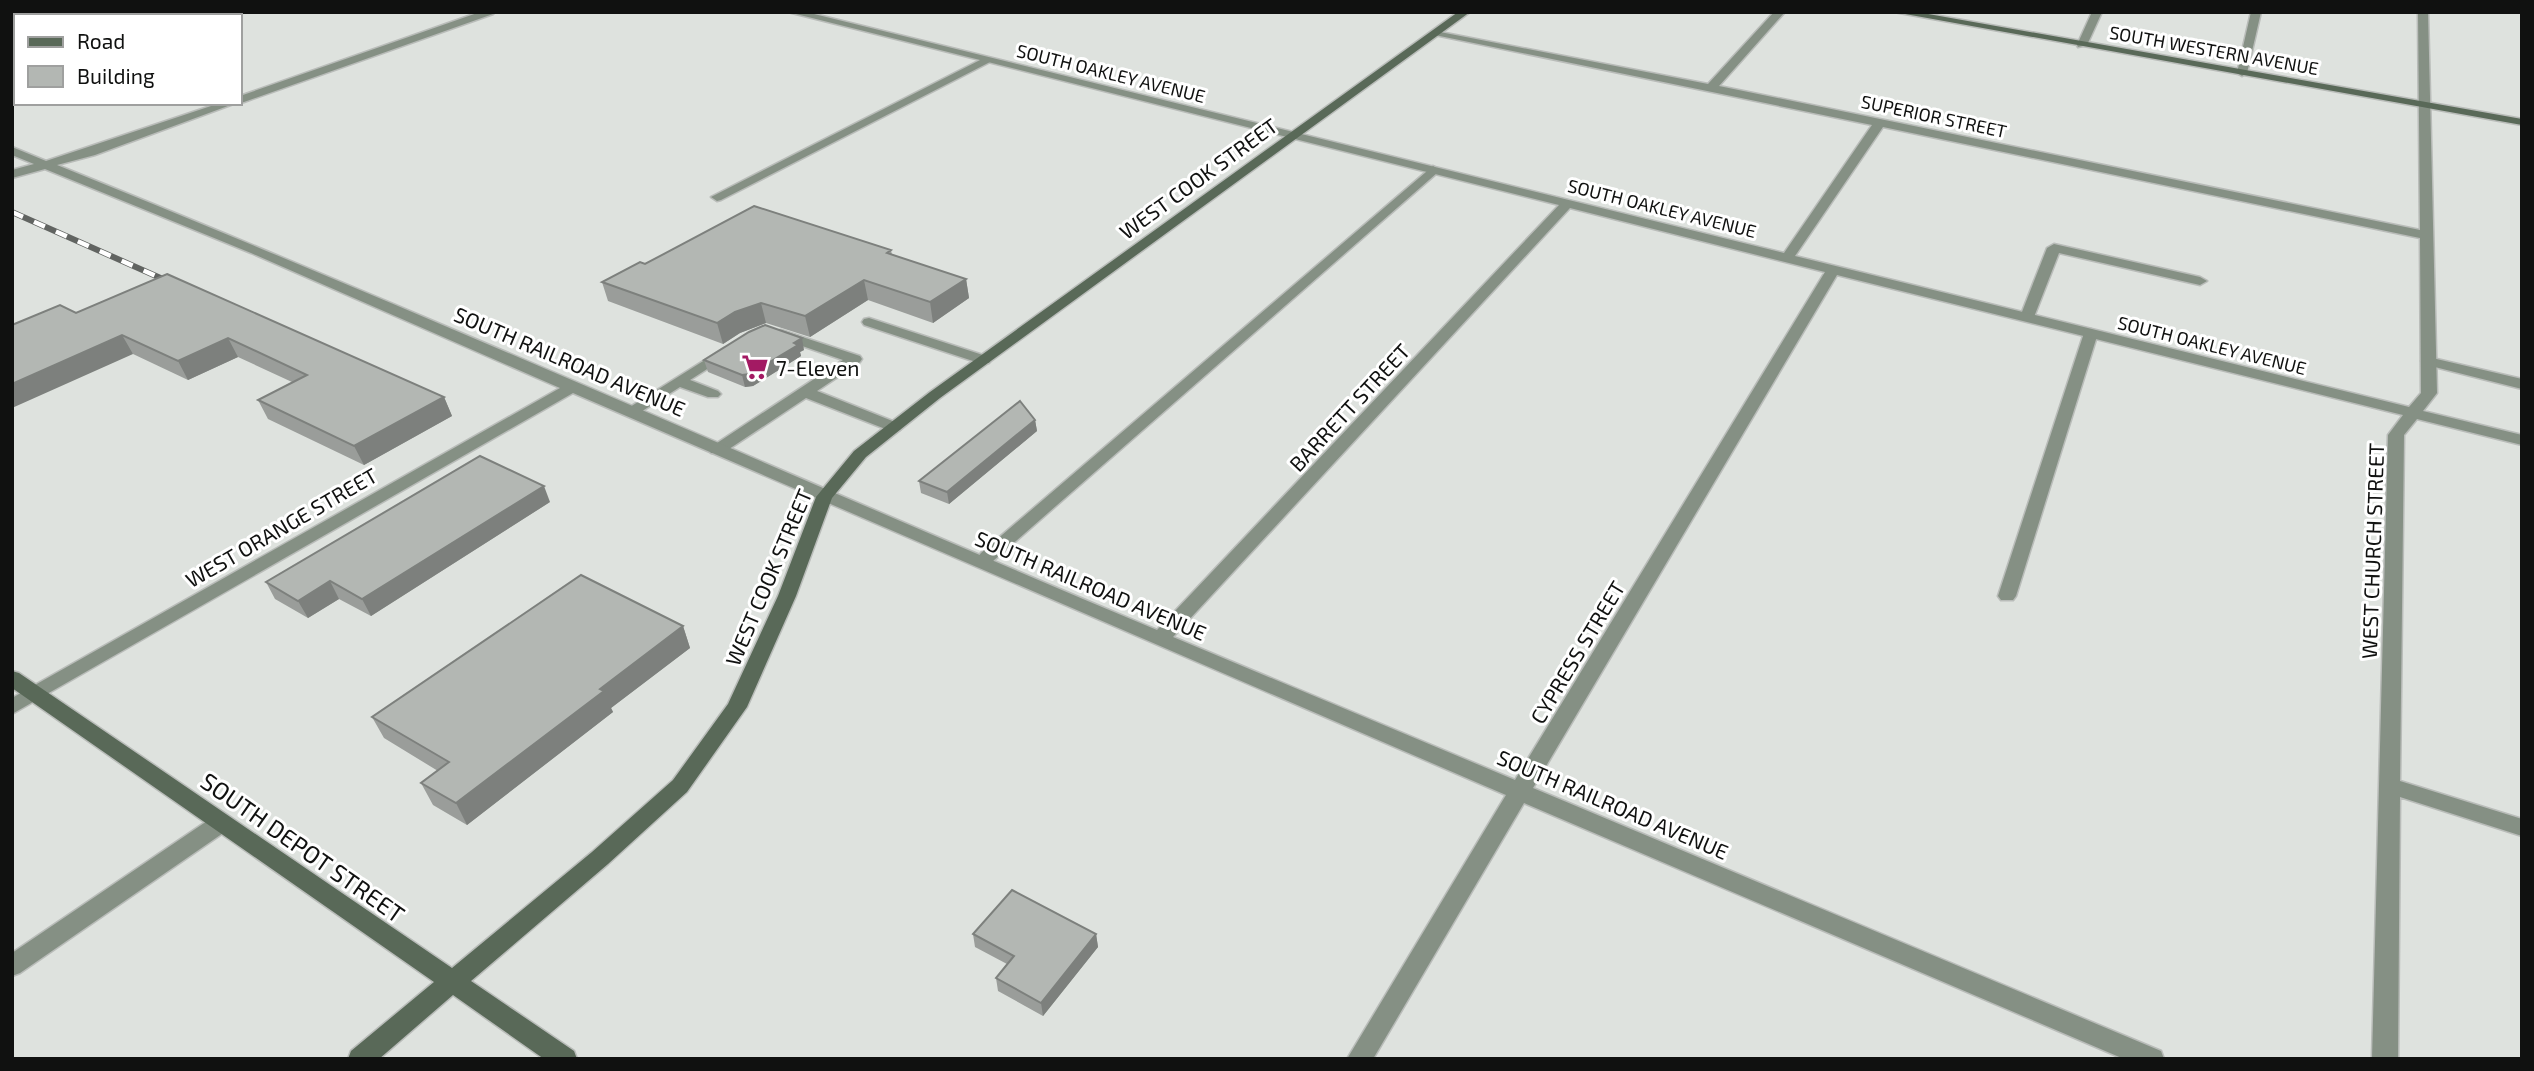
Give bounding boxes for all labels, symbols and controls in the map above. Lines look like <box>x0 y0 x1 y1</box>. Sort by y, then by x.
legend <box>14 14 242 105</box>
street label: SOUTH WESTERN AVENUE <box>2108 21 2320 79</box>
text: Road <box>77 28 125 53</box>
street label: SOUTH OAKLEY AVENUE <box>1014 39 1208 107</box>
text: Building <box>77 63 155 88</box>
street label: SUPERIOR STREET <box>1859 90 2009 142</box>
street label: WEST COOK STREET <box>1114 112 1282 244</box>
street label: SOUTH OAKLEY AVENUE <box>1565 174 1759 242</box>
street label: SOUTH RAILROAD AVENUE <box>451 301 689 421</box>
street label: SOUTH OAKLEY AVENUE <box>2115 311 2309 379</box>
street label: BARRETT STREET <box>1284 338 1414 476</box>
supermarket icon: 7-Eleven <box>740 352 770 382</box>
place label: 7-Eleven <box>776 355 859 380</box>
street label: WEST CHURCH STREET <box>2356 443 2388 659</box>
street label: WEST ORANGE STREET <box>181 462 381 592</box>
street label: WEST COOK STREET <box>720 485 816 669</box>
street label: SOUTH RAILROAD AVENUE <box>972 525 1210 645</box>
street label: CYPRESS STREET <box>1525 576 1629 728</box>
street label: SOUTH RAILROAD AVENUE <box>1494 744 1732 864</box>
street label: SOUTH DEPOT STREET <box>196 766 410 928</box>

